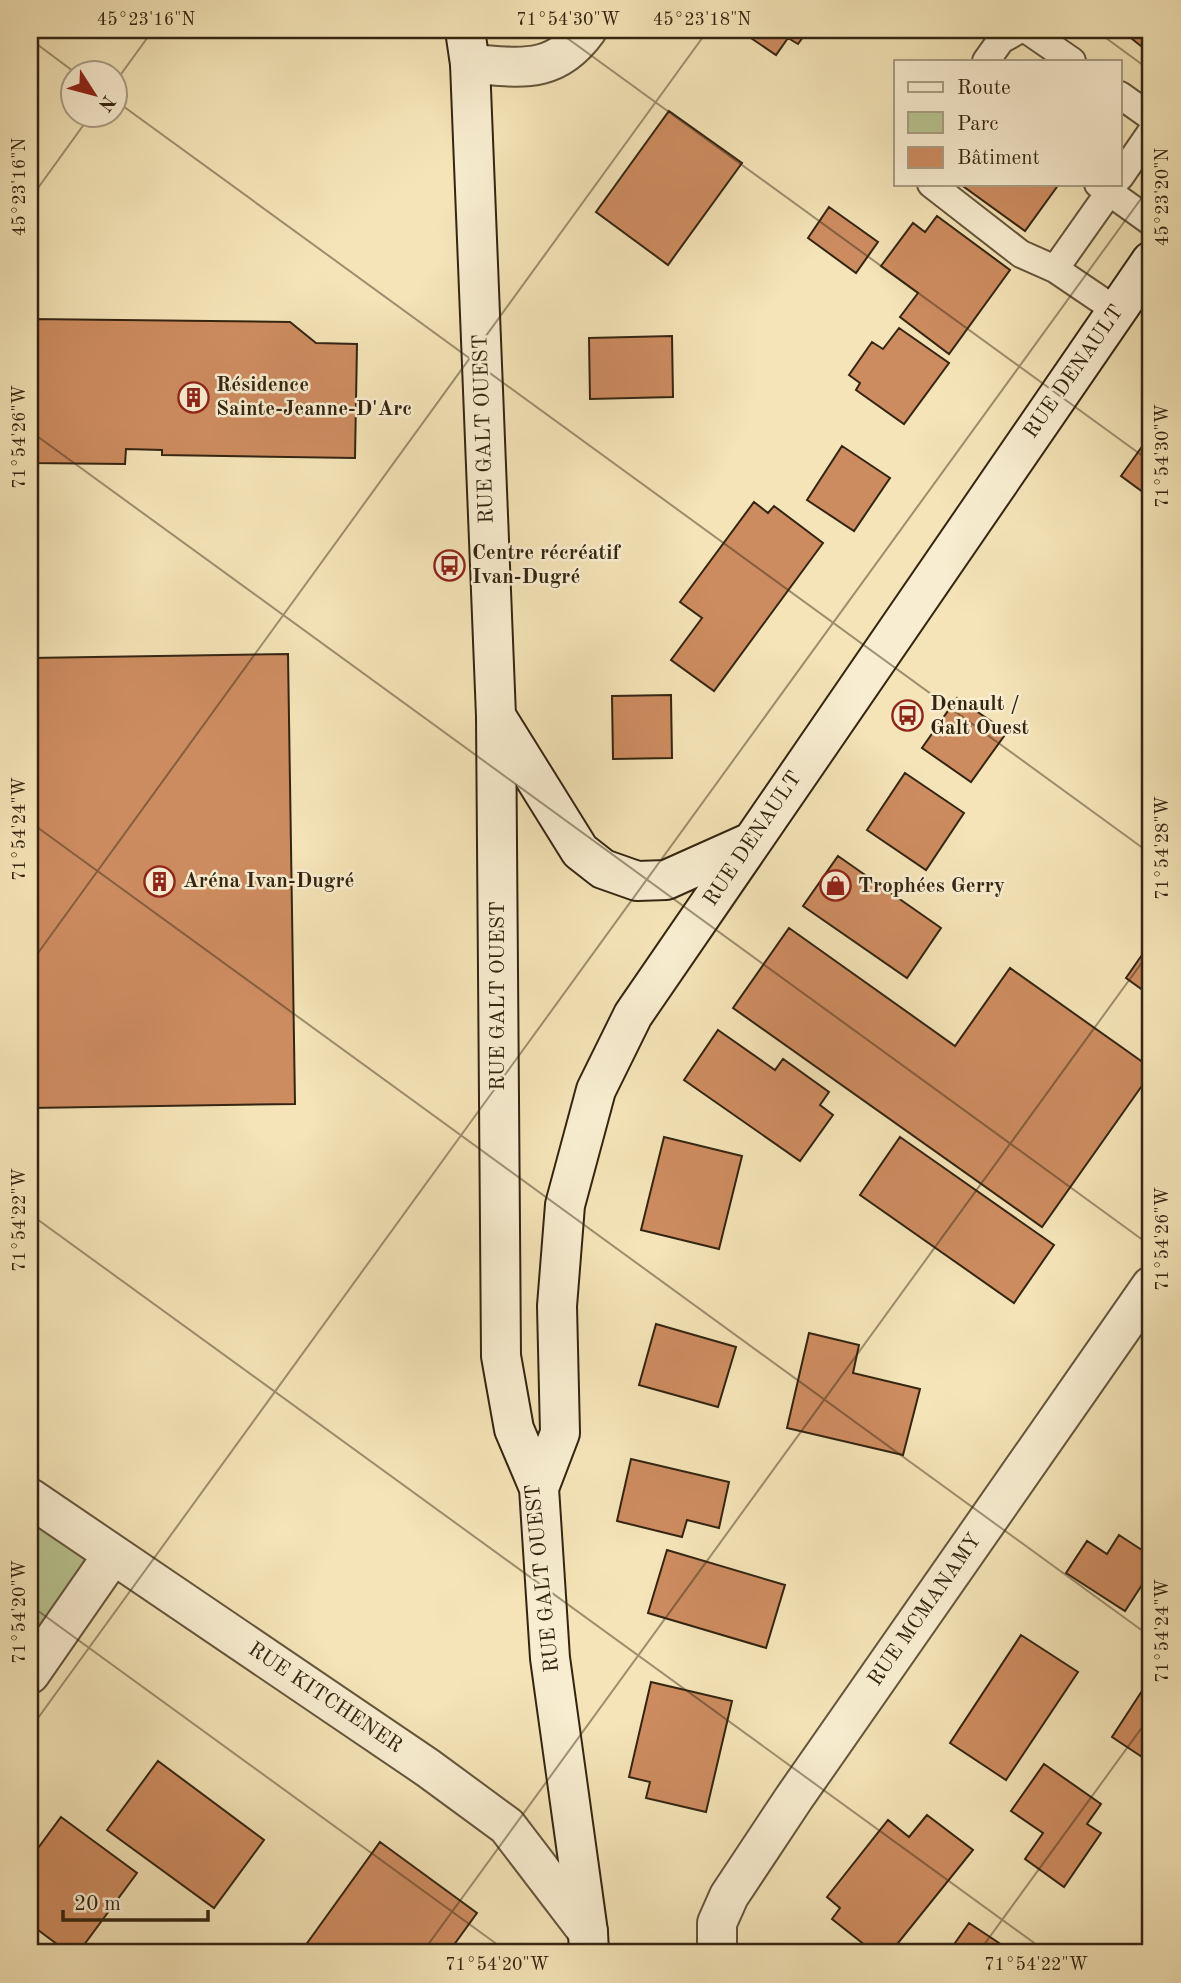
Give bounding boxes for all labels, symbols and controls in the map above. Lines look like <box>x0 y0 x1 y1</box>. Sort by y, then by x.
text: 45°23'16"N <box>97 11 195 29</box>
text: 71°54'30"W <box>516 11 620 29</box>
text: 45°23'18"N <box>653 11 751 29</box>
north arrow <box>60 60 130 130</box>
legend <box>894 60 1122 186</box>
text: Route <box>957 78 1011 99</box>
text: N <box>93 91 118 114</box>
text: Parc <box>957 114 999 135</box>
text: 45°23'16"N <box>11 138 29 236</box>
text: Bâtiment <box>957 148 1040 169</box>
text: 45°23'20"N <box>1154 148 1172 246</box>
street label: RUE DENAULT <box>1020 302 1128 442</box>
street label: RUE GALT OUEST <box>470 334 498 524</box>
place label: Résidence Sainte-Jeanne-D'Arc <box>216 375 412 420</box>
building icon: Résidence Sainte-Jeanne-D'Arc <box>176 380 210 414</box>
text: 71°54'26"W <box>11 385 29 489</box>
text: 71°54'30"W <box>1154 404 1172 508</box>
place label: Centre récréatif Ivan-Dugré <box>472 543 621 588</box>
bus stop icon: Centre récréatif Ivan-Dugré <box>432 548 466 582</box>
place label: Denault / Galt Ouest <box>930 694 1029 739</box>
bus stop icon: Denault / Galt Ouest <box>890 699 924 733</box>
street label: RUE DENAULT <box>700 768 806 910</box>
text: 71°54'24"W <box>11 777 29 881</box>
text: 71°54'28"W <box>1154 796 1172 900</box>
building icon: Aréna Ivan-Dugré <box>143 864 177 898</box>
shop icon: Trophées Gerry <box>818 869 852 903</box>
place label: Aréna Ivan-Dugré <box>183 871 354 892</box>
place label: Trophées Gerry <box>858 876 1005 897</box>
street label: RUE GALT OUEST <box>488 901 509 1091</box>
text: 71°54'22"W <box>11 1168 29 1272</box>
text: 71°54'26"W <box>1154 1187 1172 1291</box>
street label: RUE GALT OUEST <box>523 1483 563 1673</box>
street label: RUE MCMANAMY <box>865 1530 985 1690</box>
text: 71°54'20"W <box>11 1560 29 1664</box>
text: 71°54'24"W <box>1154 1579 1172 1683</box>
street label: RUE KITCHENER <box>244 1639 406 1757</box>
scale bar <box>63 1878 208 1922</box>
text: 20 m <box>74 1894 121 1915</box>
text: 71°54'20"W <box>445 1956 549 1974</box>
text: 71°54'22"W <box>984 1956 1088 1974</box>

